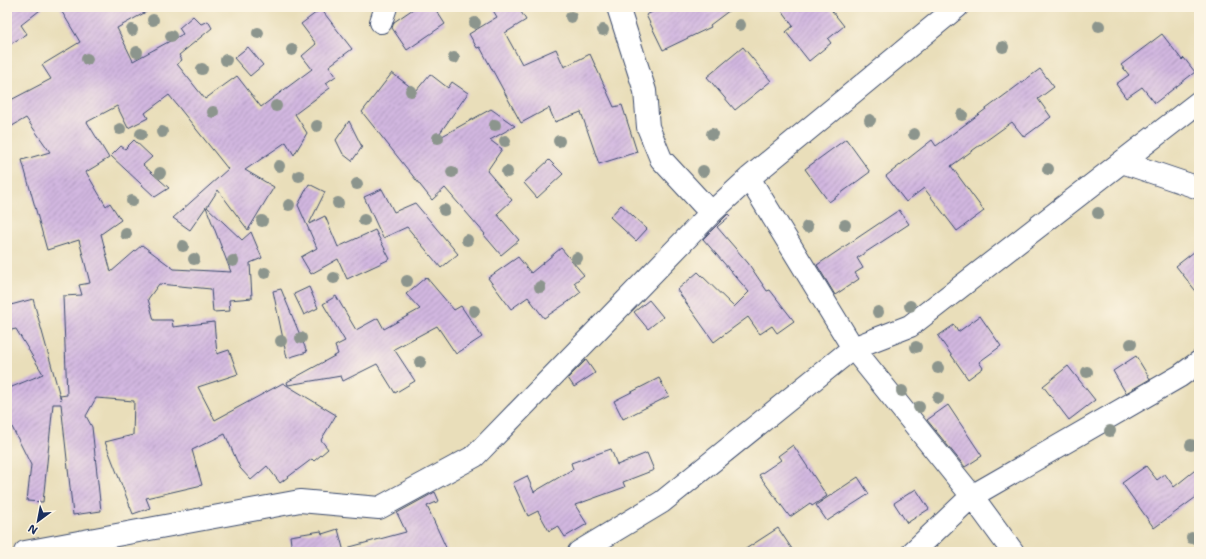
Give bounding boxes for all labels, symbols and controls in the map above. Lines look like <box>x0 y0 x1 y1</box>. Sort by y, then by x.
north arrow <box>18 501 58 541</box>
text: N <box>25 520 41 538</box>

